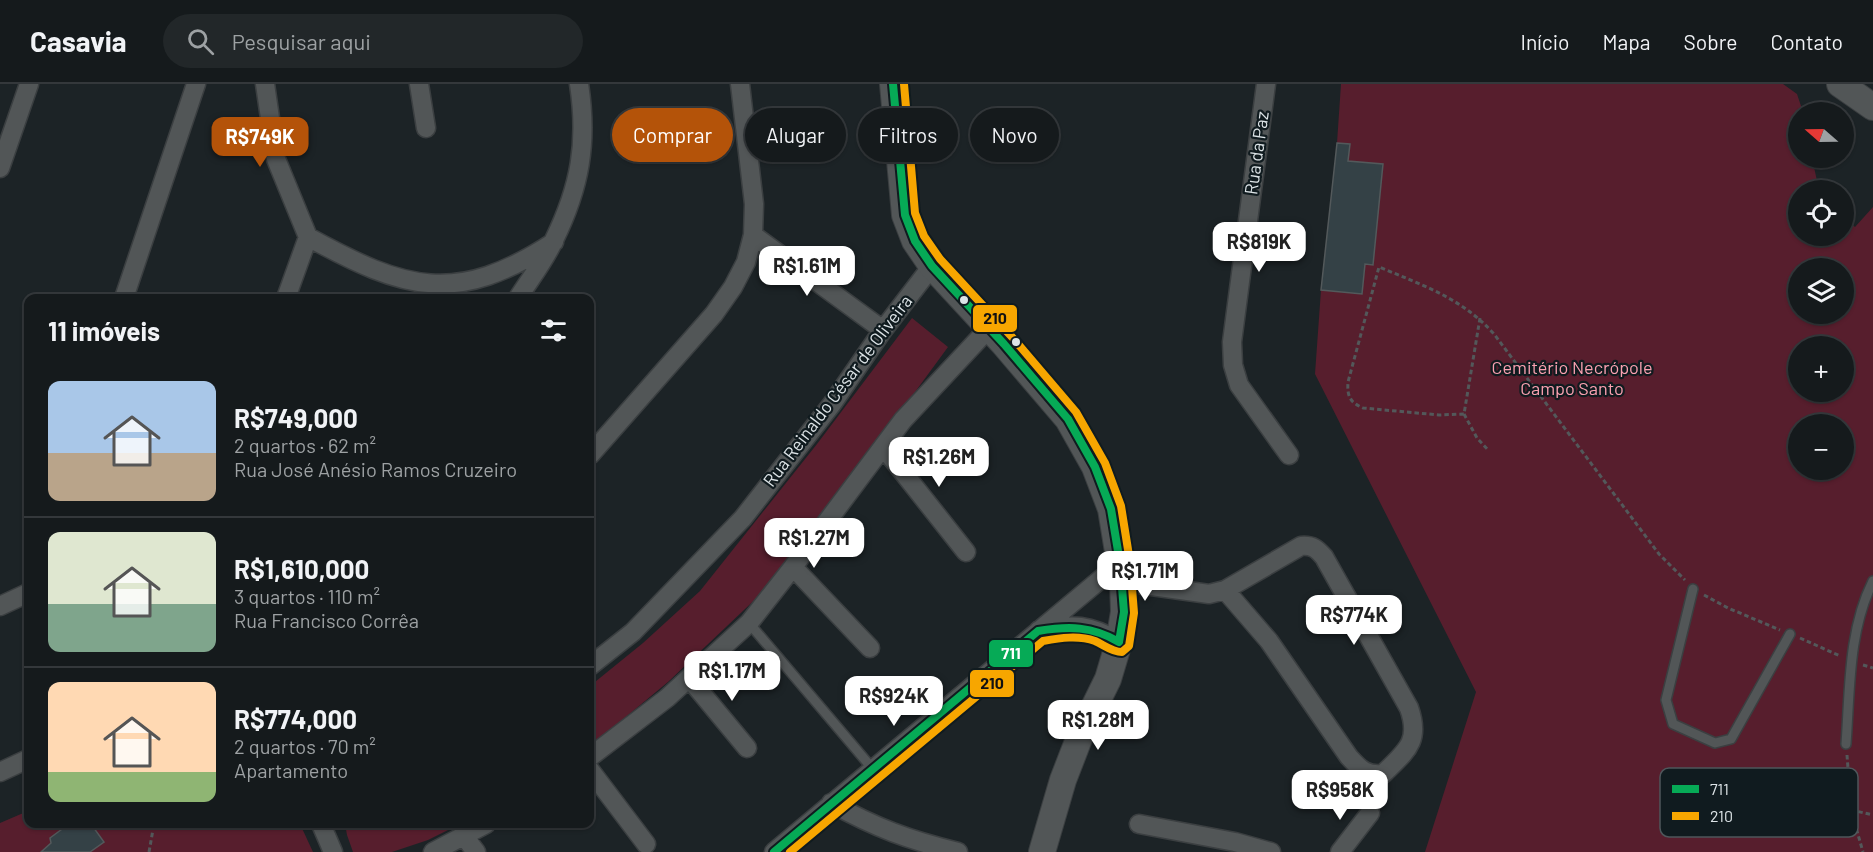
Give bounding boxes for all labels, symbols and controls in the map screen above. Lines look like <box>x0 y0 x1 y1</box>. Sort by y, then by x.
search box <box>163 14 583 68</box>
text: Casavia <box>30 24 127 58</box>
icon: search <box>184 25 217 58</box>
text: Pesquisar aqui <box>232 28 371 54</box>
text: Início <box>1521 29 1569 54</box>
text: Mapa <box>1602 29 1651 54</box>
text: Sobre <box>1684 29 1737 54</box>
text: Contato <box>1770 29 1843 54</box>
north arrow <box>1788 102 1854 168</box>
map controls <box>1788 102 1854 480</box>
chip: Comprar <box>612 108 733 162</box>
chip: Alugar <box>745 108 846 162</box>
chip: Filtros <box>858 108 958 162</box>
chip: Novo <box>970 108 1059 162</box>
street label: Rua da Paz <box>1239 110 1273 196</box>
pin: R$749K <box>211 117 309 168</box>
text: R$749K <box>226 124 294 148</box>
button: locate <box>1788 180 1854 246</box>
pin: R$819K <box>1210 222 1308 273</box>
text: R$819K <box>1227 229 1291 253</box>
pin: R$1.61M <box>752 246 862 297</box>
text: R$1.61M <box>773 253 841 277</box>
button: layers <box>1788 258 1854 324</box>
street label: Rua Reinaldo César de Oliveira <box>758 290 916 491</box>
unlabelled marker <box>958 294 970 306</box>
line badge: 210 <box>972 304 1018 333</box>
text: 210 <box>983 308 1007 327</box>
icon: filters <box>537 314 570 347</box>
text: 11 imóveis <box>48 315 160 346</box>
unlabelled marker <box>1010 336 1022 348</box>
button: + <box>1788 336 1854 402</box>
park label: Cemitério Necrópole Campo Santo <box>1492 356 1653 399</box>
text: R$749,000 <box>234 402 358 433</box>
icon: home <box>96 405 168 477</box>
button: − <box>1788 414 1854 480</box>
text: 2 quartos · 62 m² <box>234 433 376 457</box>
pin: R$1.26M <box>884 437 994 488</box>
text: R$1.26M <box>903 444 975 468</box>
text: Rua José Anésio Ramos Cruzeiro <box>234 457 517 481</box>
pin: R$1.27M <box>759 518 869 569</box>
text: R$1.27M <box>778 525 850 549</box>
pin: R$1.71M <box>1090 551 1200 602</box>
text: R$1,610,000 <box>234 553 369 584</box>
icon: home <box>96 556 168 628</box>
text: R$1.71M <box>1111 558 1179 582</box>
text: 3 quartos · 110 m² <box>234 584 380 608</box>
pin: R$774K <box>1305 595 1403 646</box>
text: R$774K <box>1320 602 1388 626</box>
text: Rua Francisco Corrêa <box>234 608 419 632</box>
line badge: 711 <box>988 639 1034 668</box>
text: 711 <box>1001 643 1021 662</box>
pin: R$1.17M <box>677 651 787 702</box>
text: R$1.17M <box>698 658 766 682</box>
line badge: 210 <box>969 669 1015 698</box>
text: 210 <box>980 673 1004 692</box>
pin: R$924K <box>845 676 943 727</box>
text: R$924K <box>859 683 929 707</box>
pin: R$1.28M <box>1043 700 1153 751</box>
text: R$774,000 <box>234 703 357 734</box>
icon: home <box>96 706 168 778</box>
text: R$1.28M <box>1062 707 1134 731</box>
text: 2 quartos · 70 m² <box>234 734 376 758</box>
text: Apartamento <box>234 758 348 782</box>
legend <box>1660 768 1858 837</box>
pin: R$958K <box>1291 770 1389 821</box>
text: R$958K <box>1306 777 1374 801</box>
text: 711 <box>1710 779 1729 798</box>
text: 210 <box>1710 806 1733 825</box>

